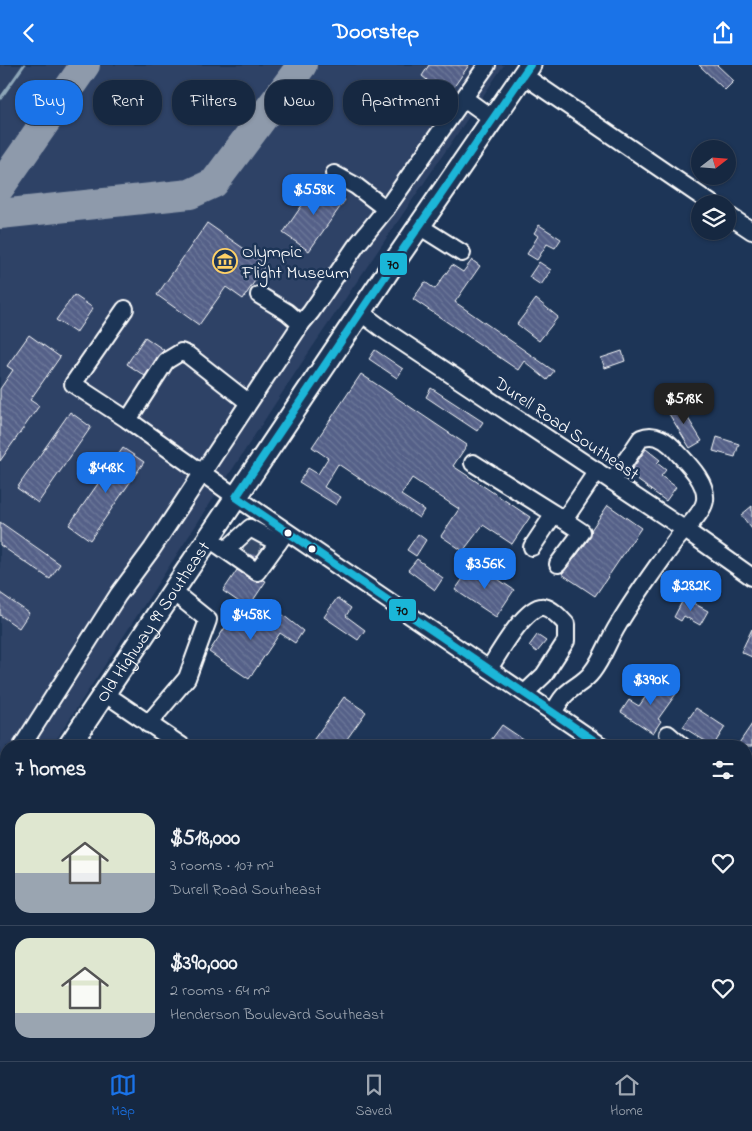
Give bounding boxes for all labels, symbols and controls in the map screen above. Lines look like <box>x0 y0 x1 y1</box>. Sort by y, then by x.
text: Doorstep <box>333 17 419 49</box>
icon: back <box>15 19 43 47</box>
icon: share <box>709 19 737 47</box>
chip: Buy <box>15 80 83 125</box>
chip: Rent <box>93 80 162 125</box>
chip: Filters <box>172 80 255 125</box>
chip: New <box>265 80 333 125</box>
chip: Apartment <box>343 80 458 125</box>
north arrow <box>691 140 736 185</box>
map controls <box>691 140 736 240</box>
pin: $558K <box>279 173 349 216</box>
text: $558K <box>293 178 335 202</box>
button: layers <box>691 195 736 240</box>
place label: Olympic Flight Museum <box>241 240 349 288</box>
museum icon: Olympic Flight Museum <box>212 248 238 274</box>
line badge: 70 <box>379 252 408 276</box>
text: 70 <box>387 255 399 276</box>
street label: Durell Road Southeast <box>487 371 644 488</box>
pin: $518K <box>649 383 719 425</box>
text: $518K <box>665 387 703 411</box>
pin: $448K <box>71 451 141 494</box>
text: $448K <box>88 456 124 480</box>
unlabelled marker <box>283 528 293 538</box>
street label: Old Highway 99 Southeast <box>91 537 218 708</box>
unlabelled marker <box>307 544 317 554</box>
pin: $356K <box>450 547 520 590</box>
text: $356K <box>465 552 505 576</box>
pin: $282K <box>656 569 726 612</box>
text: $282K <box>671 574 711 598</box>
line badge: 70 <box>388 598 417 622</box>
pin: $458K <box>216 599 286 641</box>
text: 70 <box>396 601 408 622</box>
text: $458K <box>231 603 271 627</box>
pin: $390K <box>616 663 686 706</box>
text: $390K <box>633 668 669 692</box>
text: 7 homes <box>15 755 86 785</box>
icon: filters <box>709 756 737 784</box>
text: $518,000 <box>170 824 240 854</box>
icon: home <box>55 833 115 893</box>
icon: heart <box>709 849 737 877</box>
text: 3 rooms · 107 m² <box>170 854 274 878</box>
text: Durell Road Southeast <box>170 878 321 902</box>
text: $390,000 <box>170 949 238 979</box>
icon: home <box>55 958 115 1018</box>
icon: heart <box>709 974 737 1002</box>
text: 2 rooms · 64 m² <box>170 979 270 1003</box>
text: Henderson Boulevard Southeast <box>170 1003 385 1027</box>
tab: Map <box>109 1071 137 1122</box>
tab: Saved <box>355 1071 392 1122</box>
tab: Home <box>610 1071 643 1122</box>

